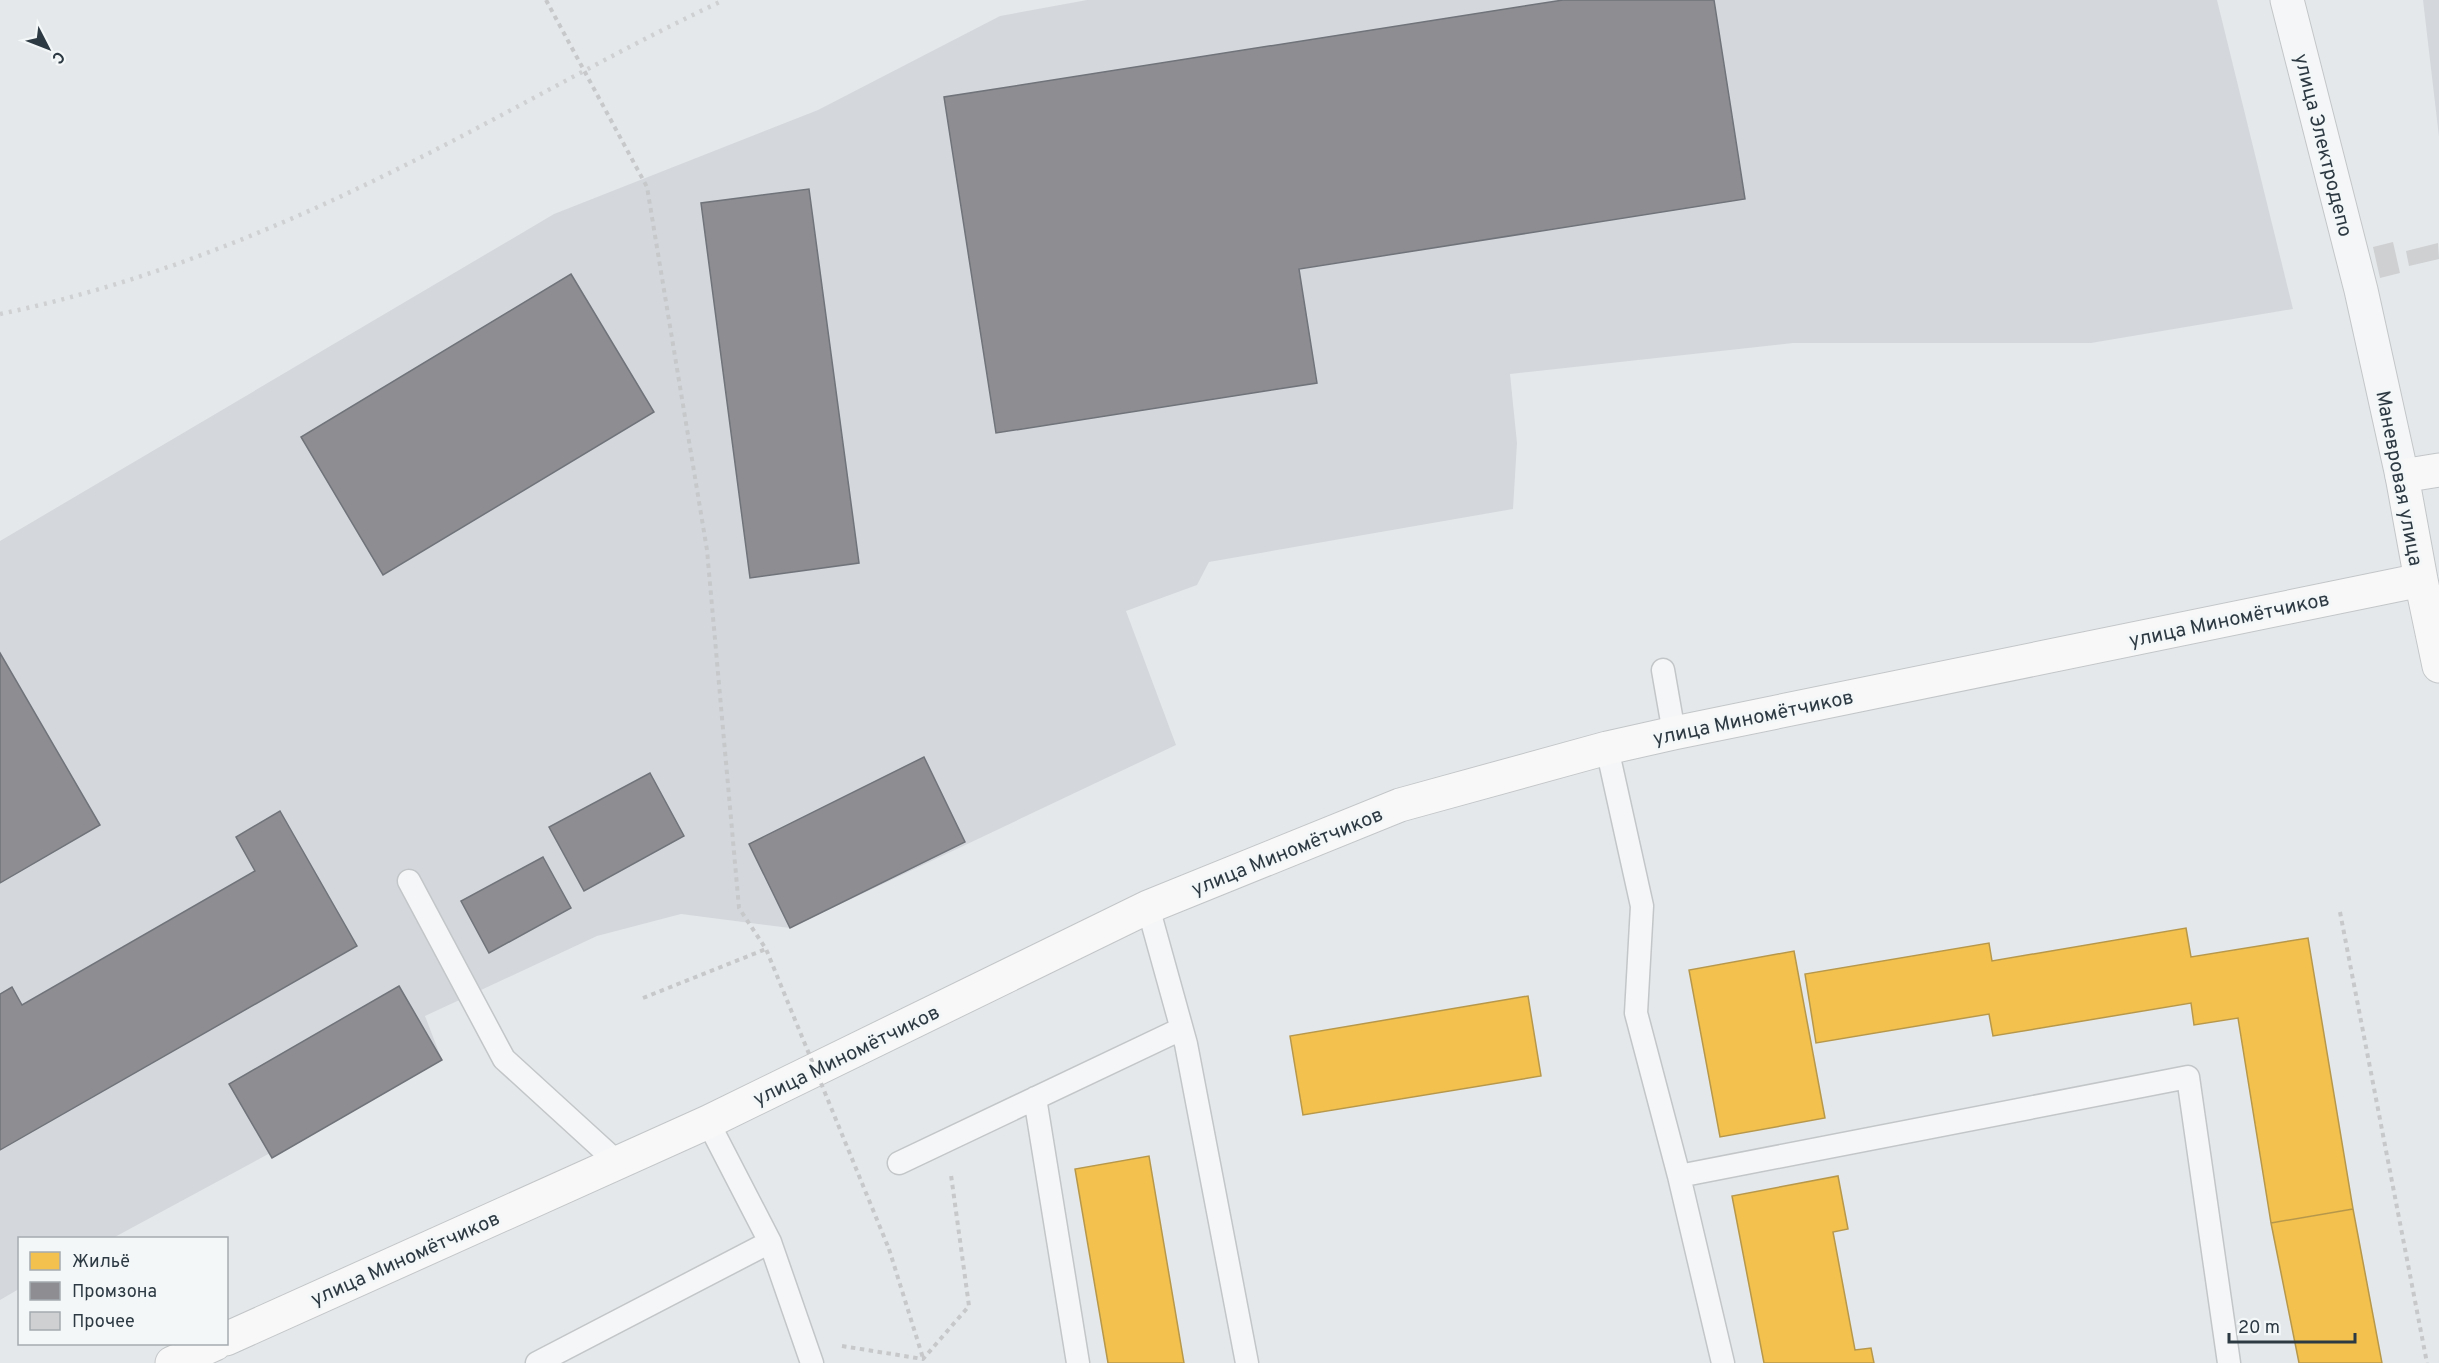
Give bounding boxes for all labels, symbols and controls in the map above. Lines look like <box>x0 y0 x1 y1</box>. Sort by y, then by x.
north arrow <box>18 18 78 78</box>
text: С <box>47 46 69 67</box>
street label: улица Электродепо <box>2287 51 2357 240</box>
street label: Маневровая улица <box>2368 388 2428 568</box>
street label: улица Миномётчиков <box>2127 587 2332 655</box>
street label: улица Миномётчиков <box>1651 685 1856 753</box>
street label: улица Миномётчиков <box>1188 803 1387 903</box>
street label: улица Миномётчиков <box>749 1000 944 1113</box>
street label: улица Миномётчиков <box>307 1206 504 1313</box>
legend <box>18 1237 228 1345</box>
text: Жильё <box>72 1251 130 1274</box>
text: Промзона <box>72 1281 157 1304</box>
scale bar <box>2229 1306 2355 1344</box>
text: Прочее <box>72 1311 135 1334</box>
text: 20 m <box>2238 1317 2280 1340</box>

